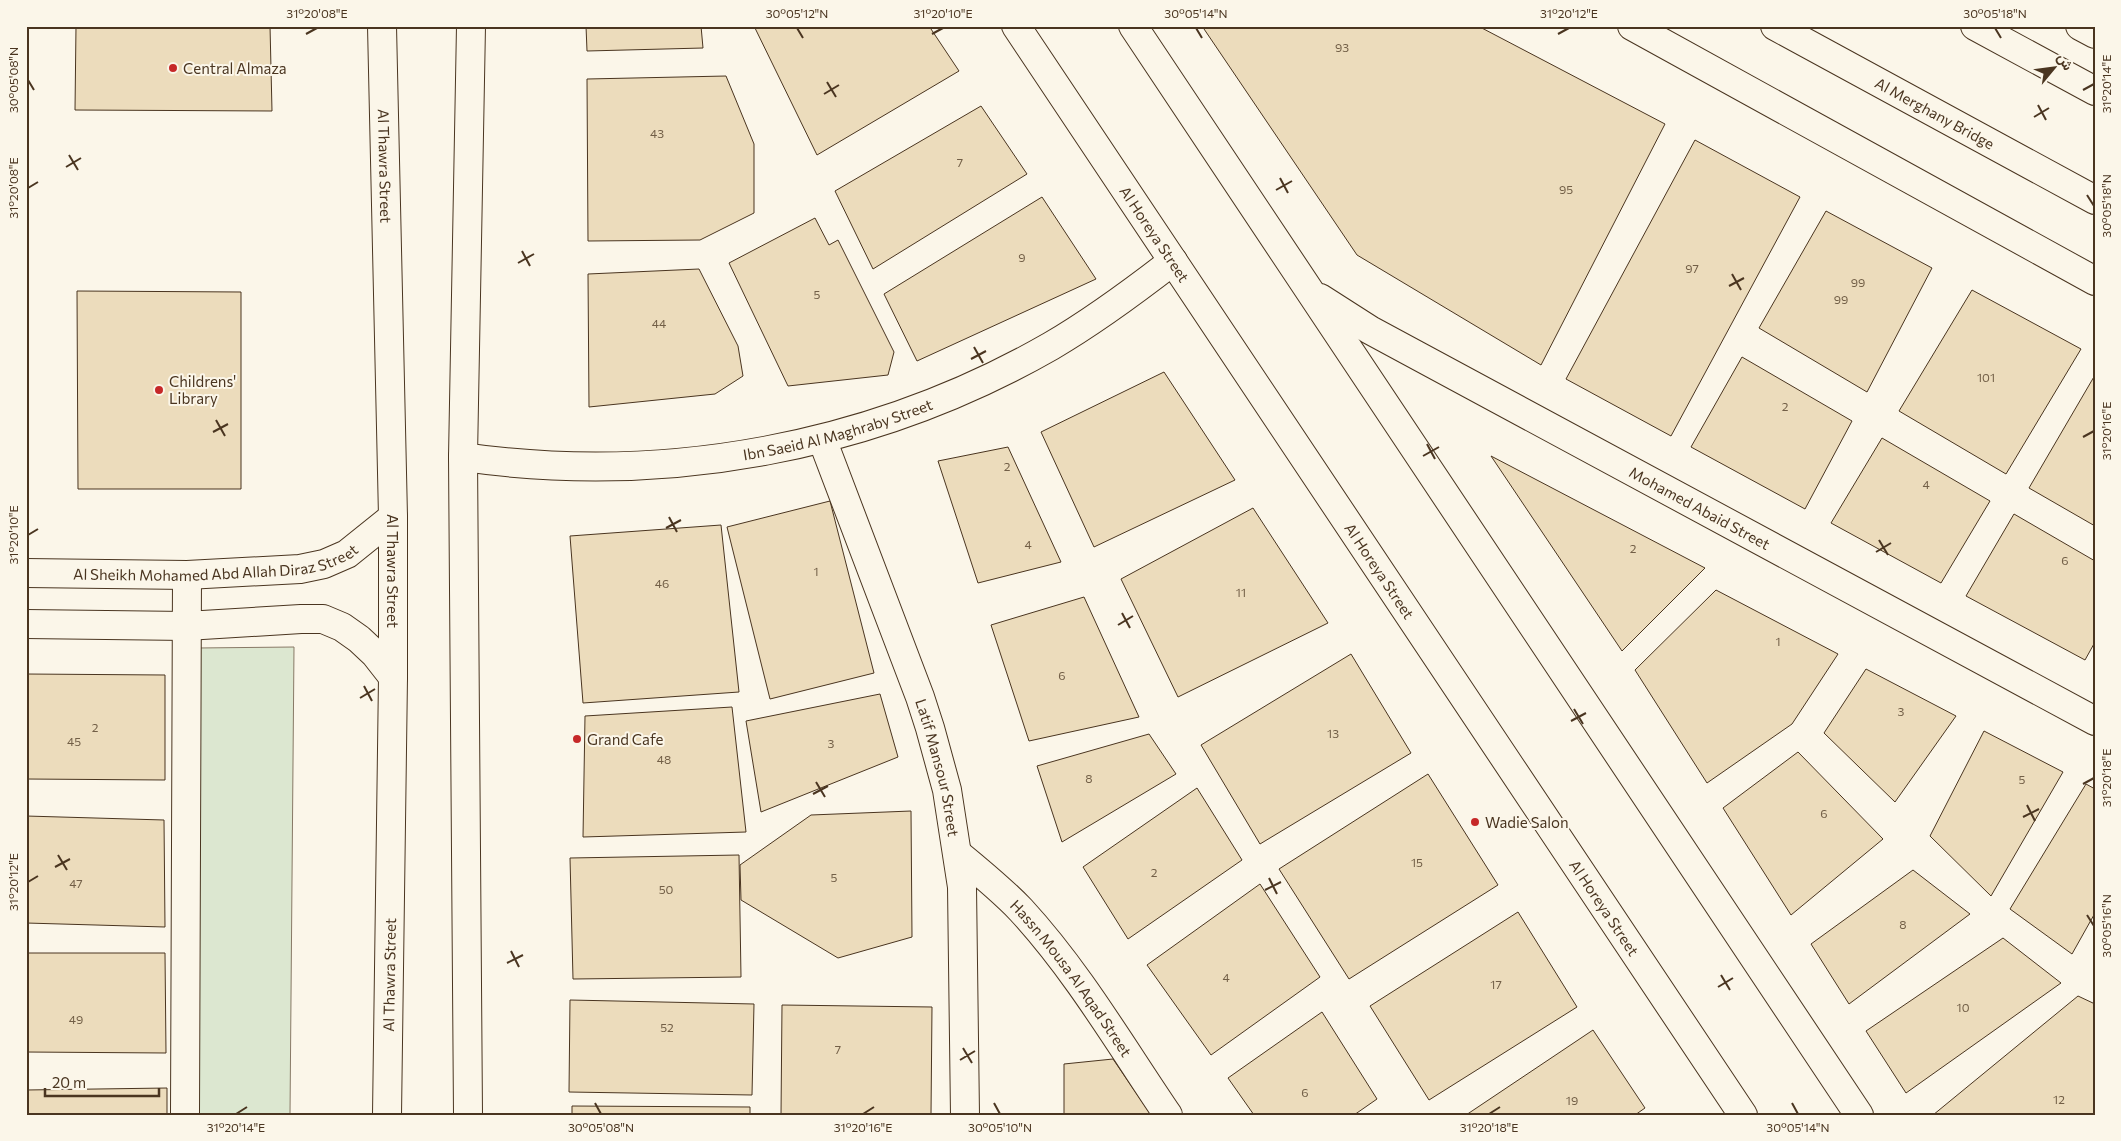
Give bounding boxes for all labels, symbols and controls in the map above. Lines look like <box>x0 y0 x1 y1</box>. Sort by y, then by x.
text: 31°20'08"E <box>286 6 348 20</box>
text: 30°05'12"N <box>766 6 828 20</box>
text: 31°20'10"E <box>913 6 973 20</box>
text: 30°05'14"N <box>1164 6 1228 20</box>
text: 31°20'12"E <box>1540 6 1598 20</box>
text: 30°05'18"N <box>1963 6 2027 20</box>
house number: 93 <box>1335 40 1349 54</box>
north arrow <box>2028 42 2078 92</box>
text: 30°05'08"N <box>6 47 20 113</box>
text: ش <box>2053 50 2077 74</box>
text: 31°20'14"E <box>2099 55 2113 113</box>
place label: Central Almaza <box>183 59 287 77</box>
marker: Central Almaza <box>167 62 179 74</box>
street label: Al Merghany Bridge <box>1872 73 1998 153</box>
street label: Al Thawra Street <box>375 109 395 223</box>
house number: 43 <box>650 126 664 140</box>
house number: 7 <box>957 155 963 169</box>
text: 31°20'08"E <box>6 157 20 219</box>
text: 30°05'18"N <box>2099 174 2113 238</box>
house number: 95 <box>1559 182 1573 196</box>
street label: Al Horeya Street <box>1116 183 1193 285</box>
house number: 9 <box>1018 250 1026 264</box>
house number: 97 <box>1685 261 1699 275</box>
house number: 99 <box>1851 275 1865 289</box>
house number: 5 <box>814 287 821 301</box>
house number: 99 <box>1834 292 1848 306</box>
house number: 44 <box>652 316 666 330</box>
house number: 101 <box>1977 370 1995 384</box>
place label: Childrens' Library <box>169 372 236 407</box>
marker: Childrens' Library <box>153 384 165 396</box>
street label: Ibn Saeid Al Maghraby Street <box>742 395 935 464</box>
house number: 2 <box>1782 399 1789 413</box>
text: 31°20'16"E <box>2099 402 2113 460</box>
house number: 2 <box>1004 459 1011 473</box>
street label: Mohamed Abaid Street <box>1626 463 1773 553</box>
house number: 4 <box>1922 477 1930 491</box>
text: 31°20'10"E <box>6 505 20 565</box>
street label: Al Thawra Street <box>384 514 402 628</box>
street label: Al Horeya Street <box>1341 519 1418 622</box>
house number: 4 <box>1024 537 1032 551</box>
street label: Al Sheikh Mohamed Abd Allah Diraz Street <box>73 540 361 584</box>
house number: 2 <box>1630 541 1637 555</box>
house number: 6 <box>2061 553 2069 567</box>
house number: 1 <box>813 564 819 578</box>
house number: 46 <box>655 576 669 590</box>
house number: 11 <box>1236 585 1246 599</box>
house number: 1 <box>1775 634 1781 648</box>
house number: 6 <box>1058 668 1066 682</box>
street label: Latif Mansour Street <box>912 696 963 838</box>
house number: 3 <box>1898 704 1905 718</box>
house number: 2 <box>92 720 99 734</box>
house number: 13 <box>1327 726 1339 740</box>
place label: Grand Cafe <box>587 730 663 748</box>
marker: Grand Cafe <box>571 733 583 745</box>
house number: 45 <box>67 734 81 748</box>
house number: 3 <box>828 736 835 750</box>
text: 31°20'18"E <box>2099 749 2113 807</box>
house number: 48 <box>657 752 671 766</box>
house number: 8 <box>1085 771 1093 785</box>
house number: 5 <box>2019 772 2026 786</box>
house number: 6 <box>1820 806 1828 820</box>
place label: Wadie Salon <box>1485 813 1569 831</box>
marker: Wadie Salon <box>1469 816 1481 828</box>
text: 31°20'12"E <box>6 853 20 911</box>
house number: 15 <box>1411 855 1423 869</box>
street label: Al Horeya Street <box>1566 856 1643 959</box>
house number: 2 <box>1151 865 1158 879</box>
house number: 5 <box>831 870 838 884</box>
house number: 47 <box>69 876 83 890</box>
house number: 50 <box>659 882 674 896</box>
text: 30°05'16"N <box>2099 894 2113 958</box>
street label: Hassn Mousa Al Aqad Street <box>1007 896 1136 1060</box>
house number: 8 <box>1899 917 1907 931</box>
street label: Al Thawra Street <box>379 918 399 1032</box>
house number: 4 <box>1222 970 1230 984</box>
house number: 17 <box>1490 977 1502 991</box>
house number: 10 <box>1957 1000 1970 1014</box>
house number: 49 <box>69 1012 83 1026</box>
house number: 52 <box>660 1020 674 1034</box>
house number: 7 <box>835 1042 841 1056</box>
scale bar <box>45 1066 159 1098</box>
text: 20 m <box>52 1073 86 1091</box>
house number: 6 <box>1301 1085 1309 1099</box>
house number: 12 <box>2053 1092 2065 1106</box>
house number: 19 <box>1566 1093 1578 1107</box>
text: 31°20'14"E <box>207 1120 265 1134</box>
text: 30°05'08"N <box>568 1120 634 1134</box>
text: 31°20'16"E <box>834 1120 892 1134</box>
text: 30°05'10"N <box>968 1120 1032 1134</box>
text: 31°20'18"E <box>1460 1120 1518 1134</box>
text: 30°05'14"N <box>1766 1120 1830 1134</box>

